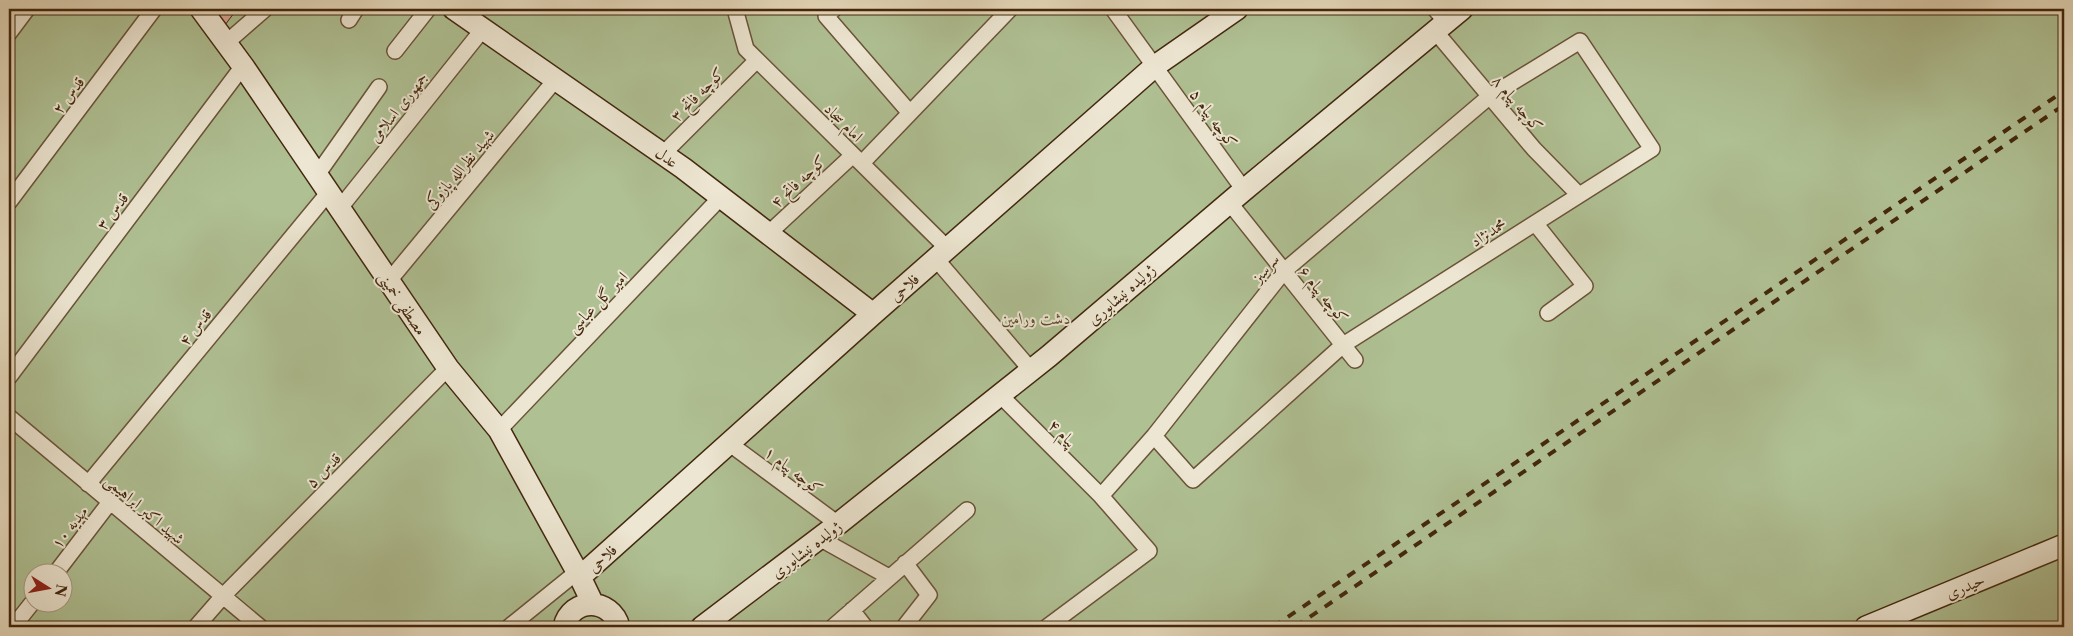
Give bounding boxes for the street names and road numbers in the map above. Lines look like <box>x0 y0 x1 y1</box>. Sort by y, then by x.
street label: کوچه فاتح ۳ <box>666 63 731 128</box>
street label: جمهوری اسلامی <box>364 68 432 147</box>
street label: کوچه پیام ۸ <box>1485 71 1548 139</box>
street label: قدس ۲ <box>47 72 89 118</box>
street label: کوچه پیام ۵ <box>1182 85 1242 154</box>
street label: امام سجاد <box>817 98 868 149</box>
street label: شهید نظرالله پازوکی <box>420 125 500 214</box>
street label: عدل <box>652 142 682 172</box>
street label: کوچه فاتح ۴ <box>766 150 833 215</box>
street label: قدس ۳ <box>91 188 133 234</box>
street label: محمدنژاد <box>1466 213 1510 251</box>
street label: سرسبز <box>1246 249 1284 289</box>
street label: ژولیده نیشابوری <box>1083 259 1160 330</box>
street label: کوچه پیام ۶ <box>1291 261 1353 330</box>
street label: مصطفی خمینی <box>373 267 432 340</box>
street label: امیر گل عباسی <box>563 267 633 339</box>
street label: فلاحی <box>885 269 923 305</box>
street label: قدس ۴ <box>174 304 216 350</box>
street label: پیام ۴ <box>1041 415 1081 455</box>
street label: کوچه پیام ۱ <box>758 442 827 502</box>
street label: قدس ۵ <box>301 448 345 492</box>
street label: شهید اکبر ابراهیمی <box>100 470 189 550</box>
street label: مهدیه ۱۰ <box>46 502 92 553</box>
street label: ژولیده نیشابوری <box>767 516 846 583</box>
street label: فلاحی <box>583 539 621 577</box>
street label: حیدری <box>1942 569 1988 603</box>

